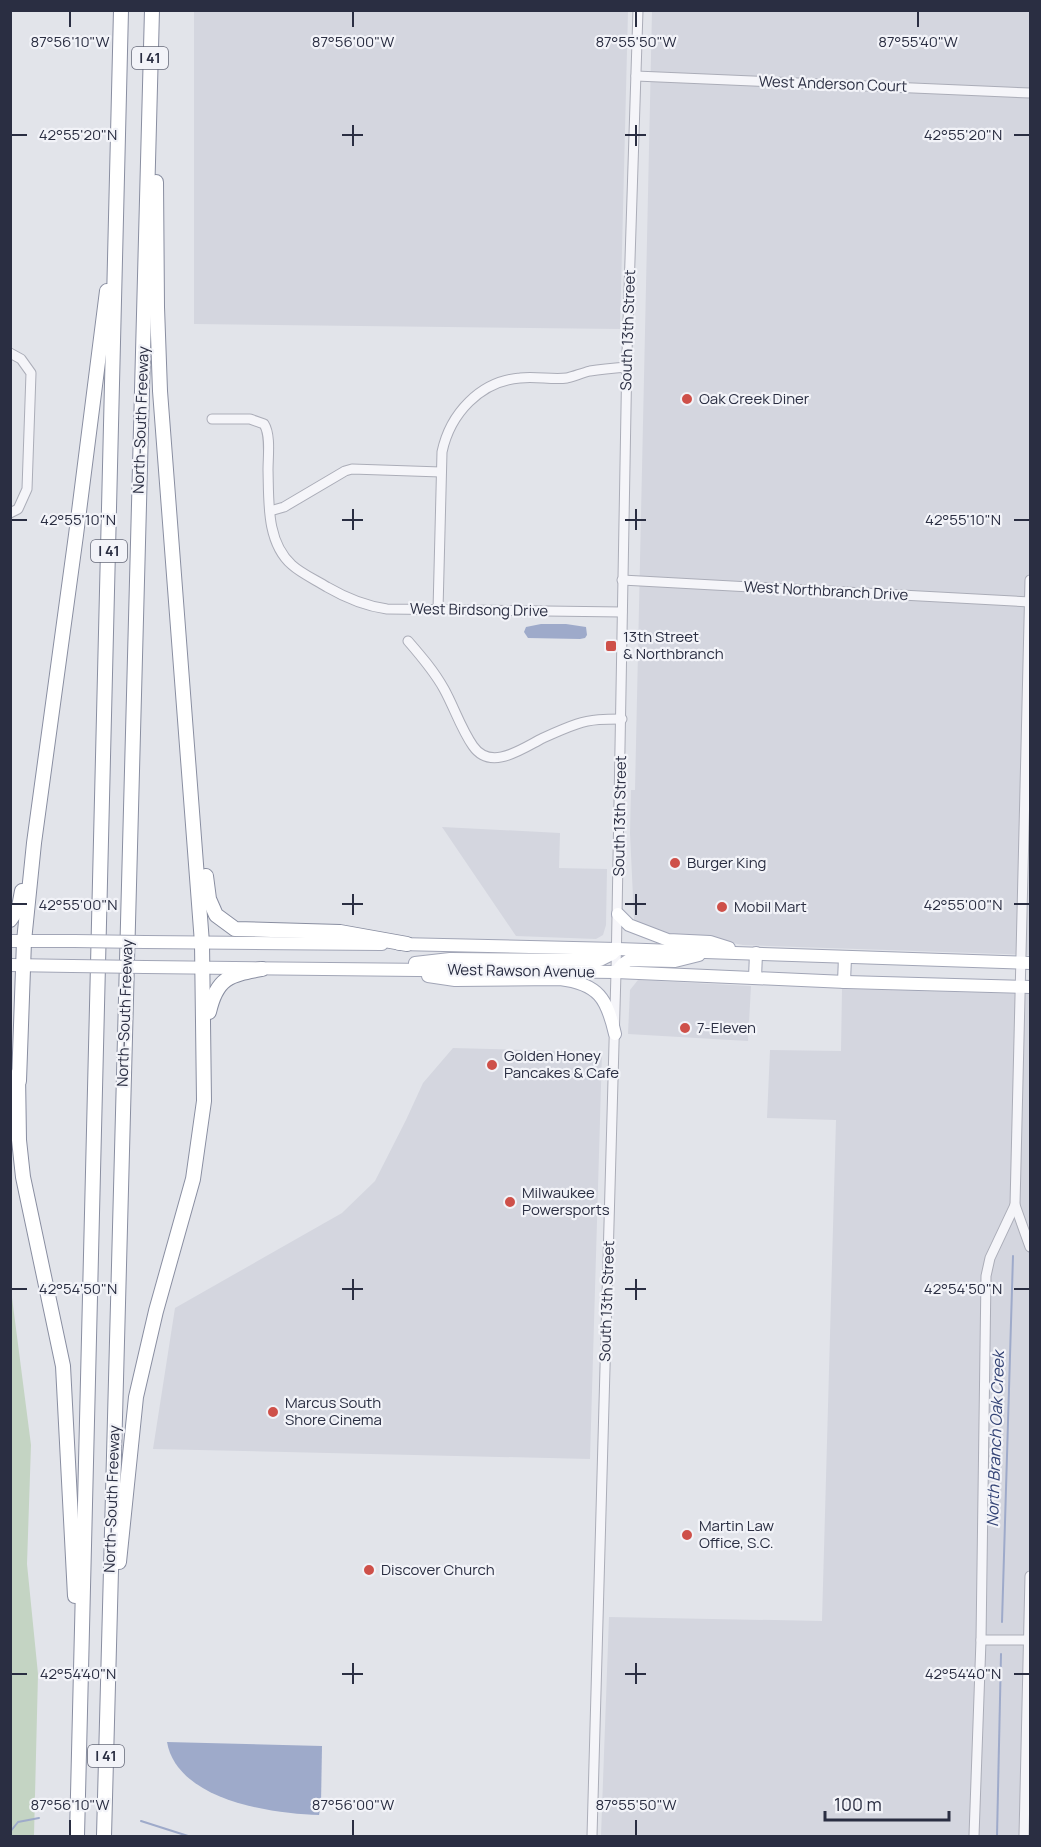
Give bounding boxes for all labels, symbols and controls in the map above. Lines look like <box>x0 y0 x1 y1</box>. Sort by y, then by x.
text: 87°56'10"W <box>30 31 110 52</box>
text: 87°56'00"W <box>312 31 394 52</box>
text: 87°55'50"W <box>595 31 677 52</box>
text: 87°55'40"W <box>878 31 958 52</box>
road number: I 41 <box>132 47 168 69</box>
street label: West Anderson Court <box>758 70 908 97</box>
text: 42°55'20"N <box>39 124 117 145</box>
text: 42°55'20"N <box>924 124 1002 145</box>
street label: South 13th Street <box>615 269 640 391</box>
street label: North-South Freeway <box>127 346 154 494</box>
place label: Oak Creek Diner <box>699 388 810 409</box>
marker: Oak Creek Diner <box>680 392 694 406</box>
text: 42°55'10"N <box>40 509 116 530</box>
text: 42°55'10"N <box>925 509 1001 530</box>
road number: I 41 <box>91 540 127 562</box>
street label: West Northbranch Drive <box>743 576 909 605</box>
street label: West Birdsong Drive <box>410 598 549 621</box>
place label: 13th Street & Northbranch <box>623 626 724 664</box>
marker: 13th Street & Northbranch <box>604 639 618 653</box>
street label: South 13th Street <box>608 755 631 877</box>
place label: Burger King <box>687 852 766 873</box>
marker: Burger King <box>668 856 682 870</box>
text: 42°55'00"N <box>38 894 118 915</box>
text: 42°55'00"N <box>923 894 1003 915</box>
place label: Mobil Mart <box>734 896 807 917</box>
marker: Mobil Mart <box>715 900 729 914</box>
street label: North-South Freeway <box>111 939 138 1087</box>
street label: West Rawson Avenue <box>447 959 595 982</box>
place label: 7-Eleven <box>697 1017 756 1038</box>
marker: 7-Eleven <box>678 1021 692 1035</box>
place label: Golden Honey Pancakes & Cafe <box>504 1045 619 1083</box>
marker: Golden Honey Pancakes & Cafe <box>485 1058 499 1072</box>
place label: Milwaukee Powersports <box>522 1182 610 1220</box>
marker: Milwaukee Powersports <box>503 1195 517 1209</box>
street label: South 13th Street <box>594 1240 619 1362</box>
text: 42°54'50"N <box>39 1278 117 1299</box>
text: 42°54'50"N <box>924 1278 1002 1299</box>
water label: North Branch Oak Creek <box>981 1349 1009 1527</box>
place label: Marcus South Shore Cinema <box>285 1392 382 1430</box>
marker: Marcus South Shore Cinema <box>266 1405 280 1419</box>
street label: North-South Freeway <box>98 1425 125 1573</box>
place label: Martin Law Office, S.C. <box>699 1515 774 1553</box>
marker: Martin Law Office, S.C. <box>680 1528 694 1542</box>
place label: Discover Church <box>381 1559 495 1580</box>
marker: Discover Church <box>362 1563 376 1577</box>
text: 42°54'40"N <box>40 1663 116 1684</box>
text: 42°54'40"N <box>925 1663 1001 1684</box>
road number: I 41 <box>88 1745 124 1767</box>
scale bar <box>825 1784 950 1822</box>
text: 100 m <box>834 1792 882 1816</box>
text: 87°56'10"W <box>30 1794 110 1815</box>
text: 87°56'00"W <box>312 1794 394 1815</box>
text: 87°55'50"W <box>595 1794 677 1815</box>

